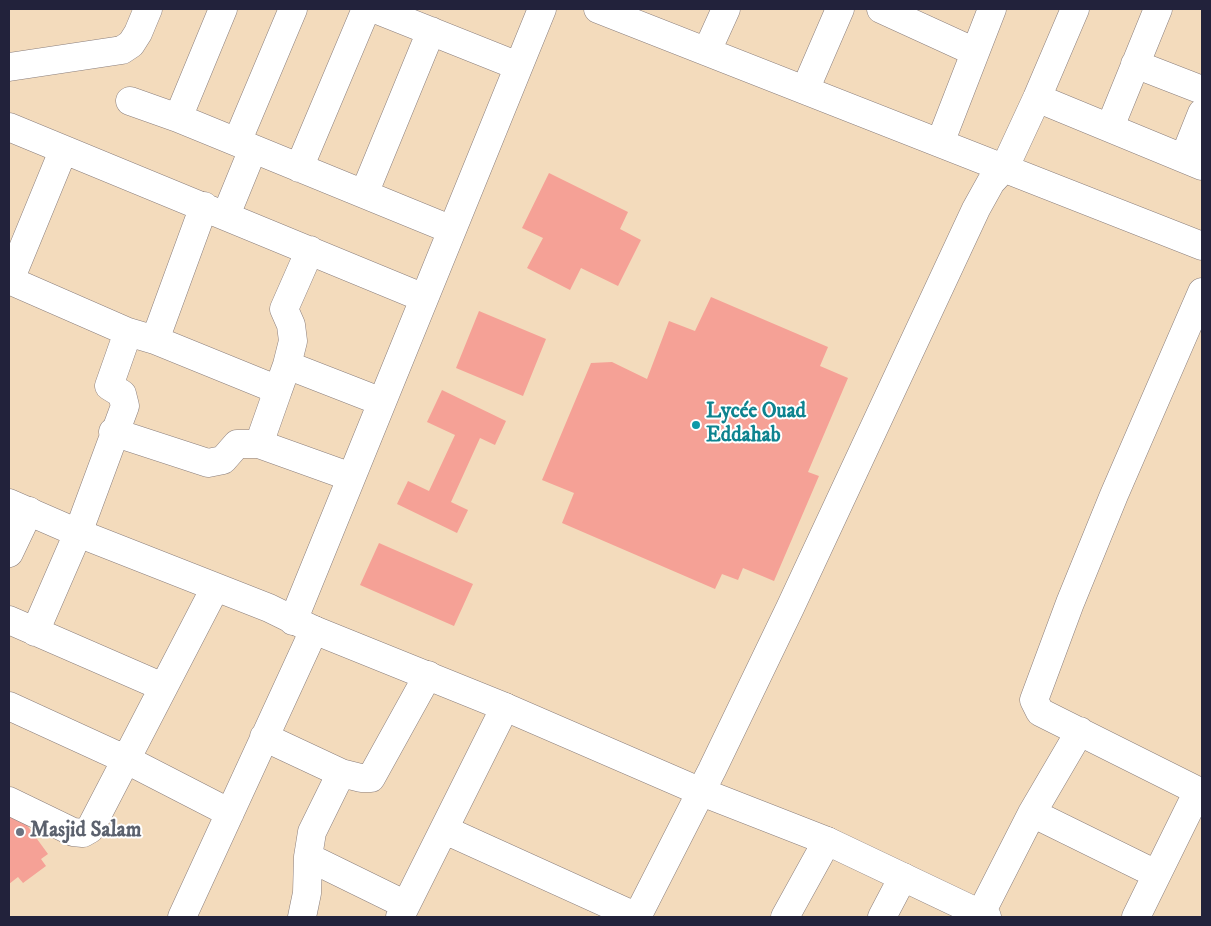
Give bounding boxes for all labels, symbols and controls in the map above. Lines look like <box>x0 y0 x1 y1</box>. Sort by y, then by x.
place label: Lycée Ouad Eddahab <box>706 400 806 450</box>
marker: Lycée Ouad Eddahab <box>690 419 702 431</box>
place label: Masjid Salam <box>30 819 141 845</box>
marker: Masjid Salam <box>14 826 26 838</box>

